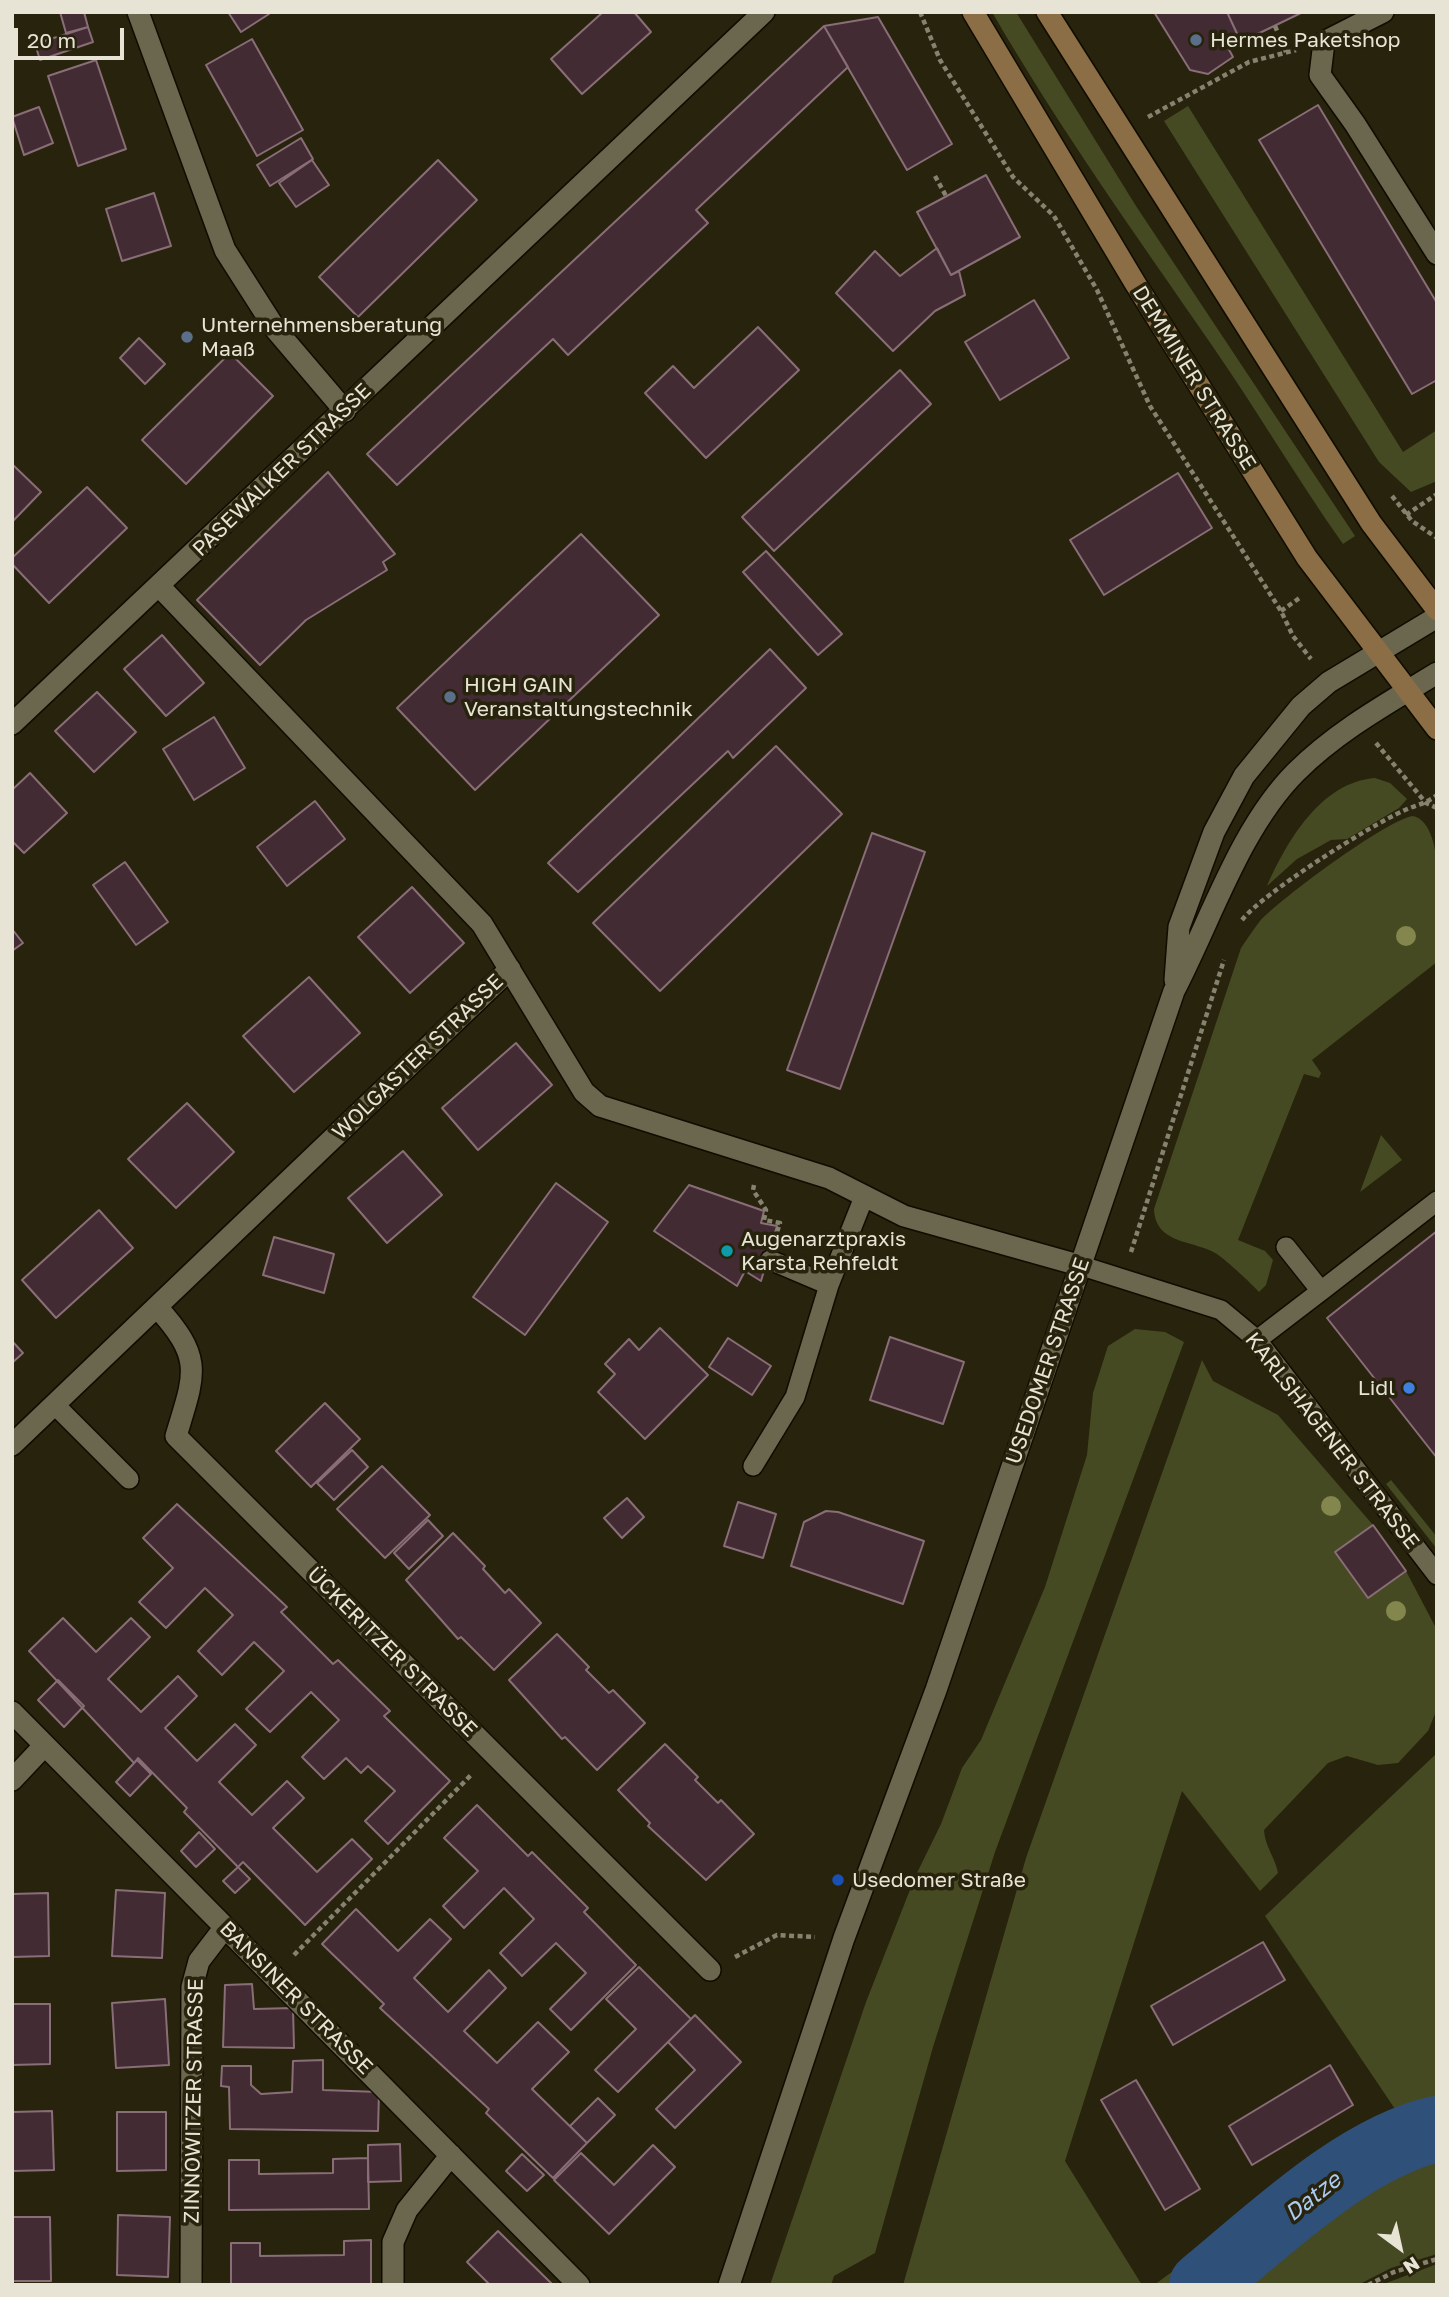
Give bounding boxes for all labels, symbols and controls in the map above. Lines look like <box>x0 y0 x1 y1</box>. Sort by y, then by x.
scale bar <box>18 14 128 58</box>
text: 20 m <box>27 27 76 53</box>
place label: Hermes Paketshop <box>1210 27 1400 53</box>
marker: Hermes Paketshop <box>1188 32 1204 48</box>
street label: DEMMINER STRASSE <box>1127 281 1261 475</box>
place label: Unternehmensberatung Maaß <box>201 312 442 362</box>
marker: Unternehmensberatung Maaß <box>179 329 195 345</box>
street label: PASEWALKER STRASSE <box>188 378 376 562</box>
place label: HIGH GAIN Veranstaltungstechnik <box>464 672 693 722</box>
marker: HIGH GAIN Veranstaltungstechnik <box>442 689 458 705</box>
street label: WOLGASTER STRASSE <box>327 969 509 1145</box>
place label: Augenarztpraxis Karsta Rehfeldt <box>741 1226 906 1276</box>
marker: Augenarztpraxis Karsta Rehfeldt <box>719 1243 735 1259</box>
street label: USEDOMER STRASSE <box>1001 1255 1095 1467</box>
street label: KARLSHAGENER STRASSE <box>1240 1328 1424 1554</box>
place label: Lidl <box>1358 1375 1395 1401</box>
marker: Lidl <box>1401 1380 1417 1396</box>
street label: ÜCKERITZER STRASSE <box>302 1562 482 1742</box>
place label: Usedomer Straße <box>852 1867 1026 1893</box>
marker: Usedomer Straße <box>830 1872 846 1888</box>
street label: BANSINER STRASSE <box>214 1916 378 2080</box>
street label: ZINNOWITZER STRASSE <box>179 1978 209 2224</box>
water label: Datze <box>1279 2167 1347 2227</box>
north arrow <box>1365 2213 1435 2283</box>
text: N <box>1399 2252 1424 2280</box>

